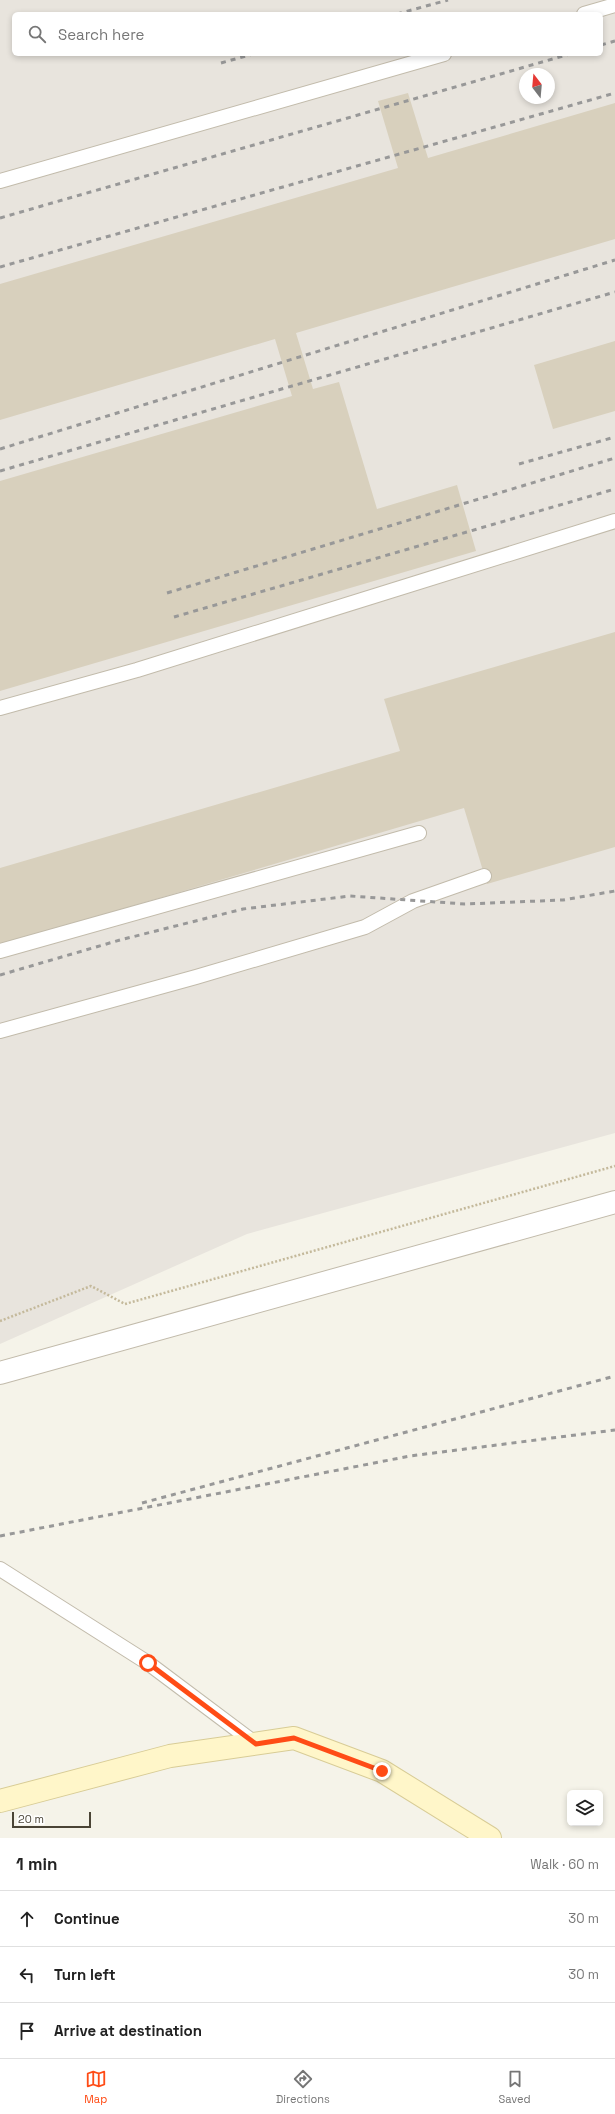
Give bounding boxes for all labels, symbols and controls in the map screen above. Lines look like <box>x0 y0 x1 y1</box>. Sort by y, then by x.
search box <box>12 12 603 56</box>
icon: search <box>26 23 48 45</box>
text: Search here <box>58 25 144 44</box>
north arrow <box>519 68 555 104</box>
route start <box>139 1654 157 1672</box>
route end <box>373 1762 391 1780</box>
map controls <box>567 1790 603 1826</box>
button: layers <box>567 1790 603 1826</box>
scale bar <box>12 1810 91 1829</box>
text: 20 m <box>18 1812 44 1826</box>
text: 1 min <box>16 1853 58 1875</box>
text: Walk · 60 m <box>530 1856 599 1873</box>
icon: ahead <box>16 1908 38 1930</box>
text: Continue <box>54 1909 120 1928</box>
text: 30 m <box>568 1910 599 1927</box>
icon: left <box>16 1964 38 1986</box>
text: Turn left <box>54 1965 116 1984</box>
text: 30 m <box>568 1966 599 1983</box>
icon: arrive <box>16 2020 38 2042</box>
text: Arrive at destination <box>54 2021 202 2040</box>
tab: Map <box>84 2068 107 2106</box>
tab: Directions <box>276 2068 330 2106</box>
tab: Saved <box>499 2068 531 2106</box>

